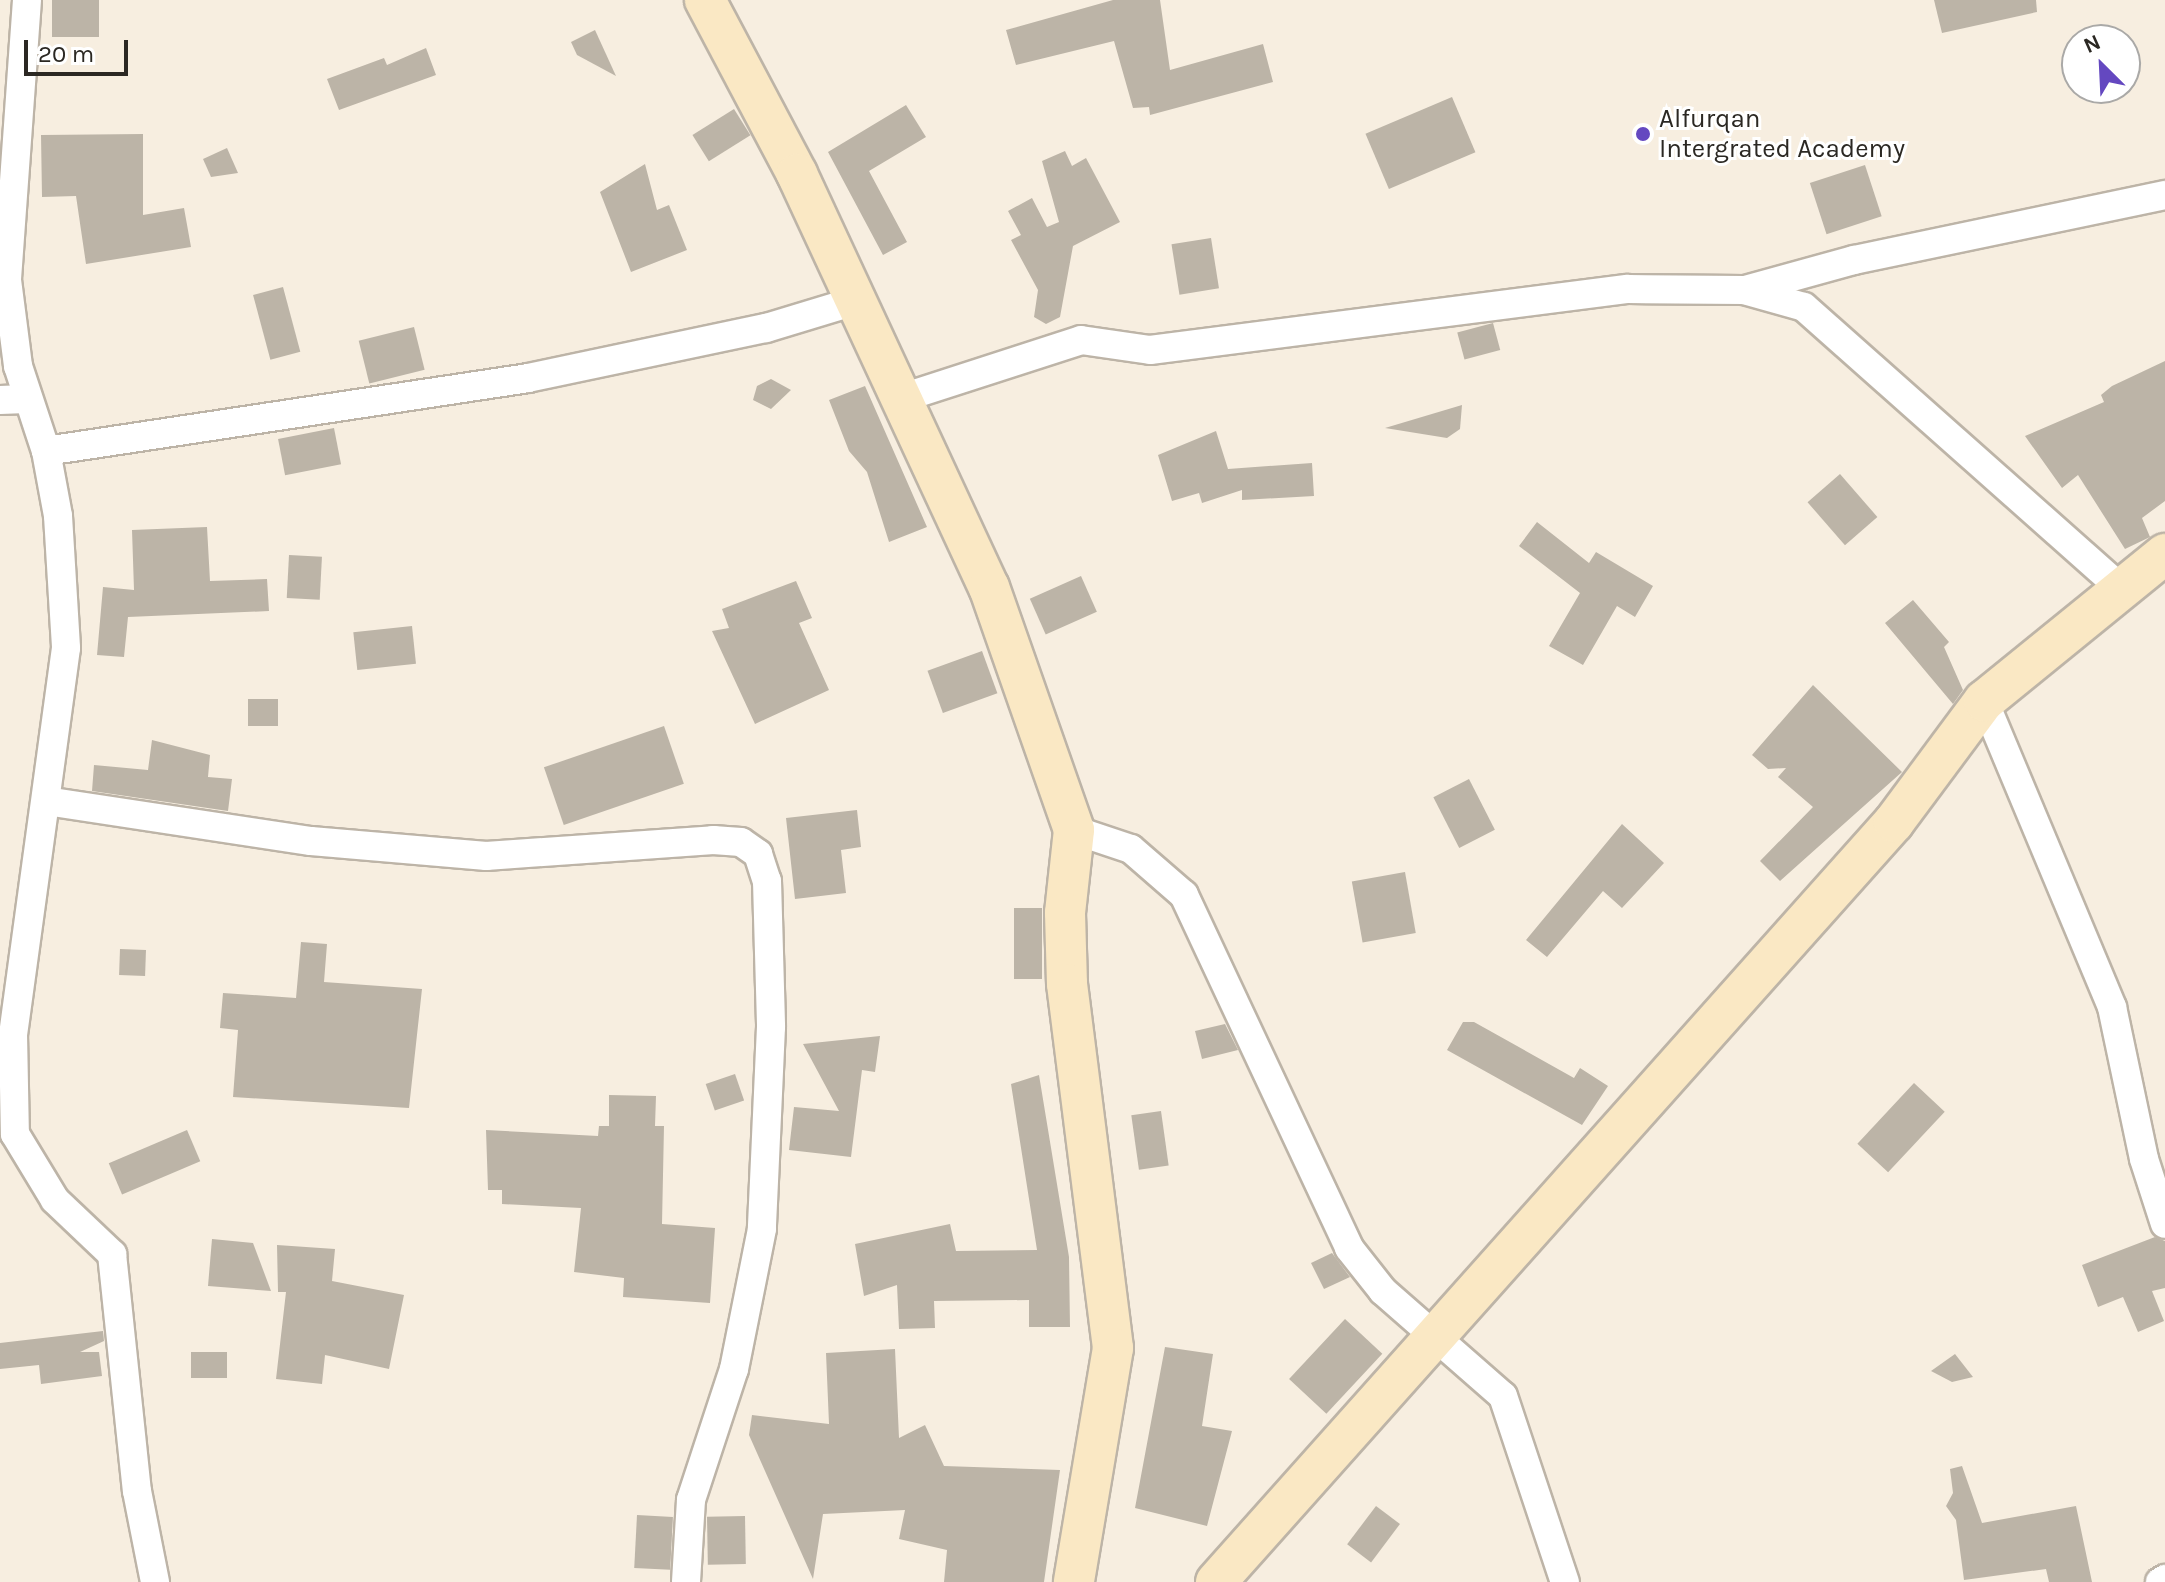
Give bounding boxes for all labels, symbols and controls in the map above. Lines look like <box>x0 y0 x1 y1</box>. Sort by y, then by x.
scale bar <box>28 24 132 74</box>
north arrow <box>2061 24 2141 104</box>
text: N <box>2080 29 2105 59</box>
text: 20 m <box>38 40 94 68</box>
place label: Alfurqan Intergrated Academy <box>1659 103 1905 164</box>
marker: Alfurqan Intergrated Academy <box>1634 125 1652 143</box>

